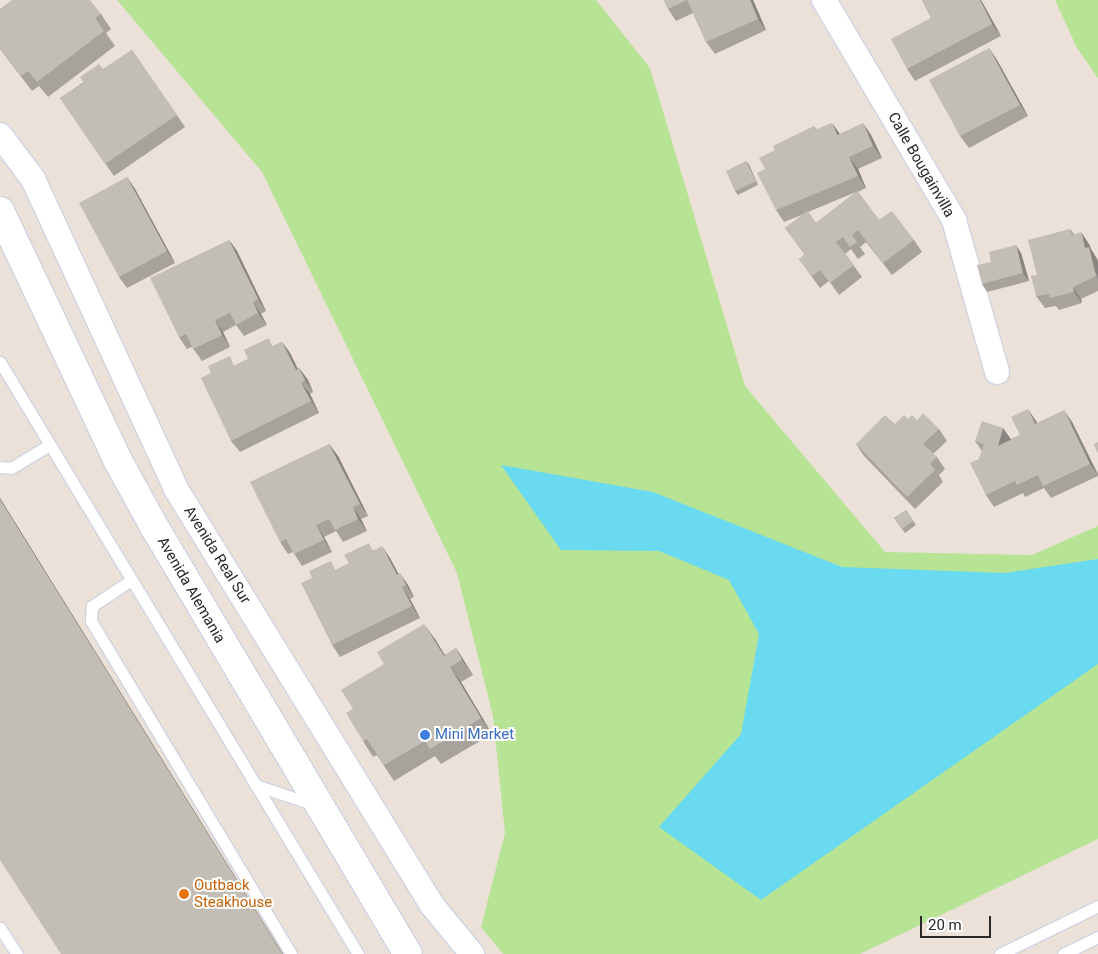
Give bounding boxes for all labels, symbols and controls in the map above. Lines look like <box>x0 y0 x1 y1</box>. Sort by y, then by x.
street label: Calle Bougainvilla <box>884 109 958 221</box>
street label: Avenida Real Sur <box>180 503 254 607</box>
street label: Avenida Alemania <box>153 534 229 646</box>
place label: Mini Market <box>435 726 514 744</box>
marker: Mini Market <box>419 729 431 741</box>
place label: Outback Steakhouse <box>194 876 272 911</box>
marker: Outback Steakhouse <box>178 888 190 900</box>
scale bar <box>923 906 994 938</box>
text: 20 m <box>928 916 962 934</box>

